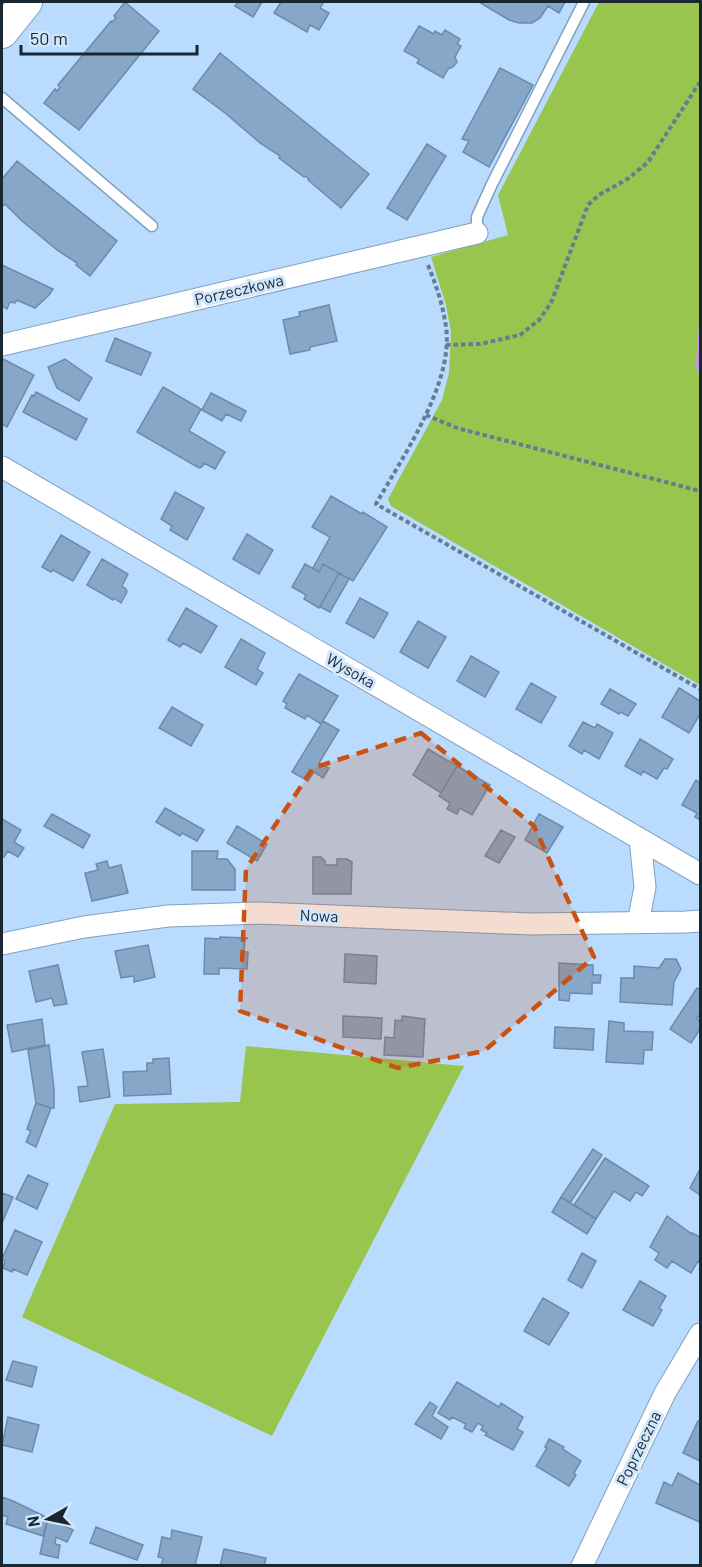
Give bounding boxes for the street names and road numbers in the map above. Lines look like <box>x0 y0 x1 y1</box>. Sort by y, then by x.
street label: Porzeczkowa <box>193 270 285 308</box>
street label: Wysoka <box>323 648 379 692</box>
street label: Nowa <box>299 905 339 925</box>
street label: Poprzeczna <box>612 1408 664 1488</box>

